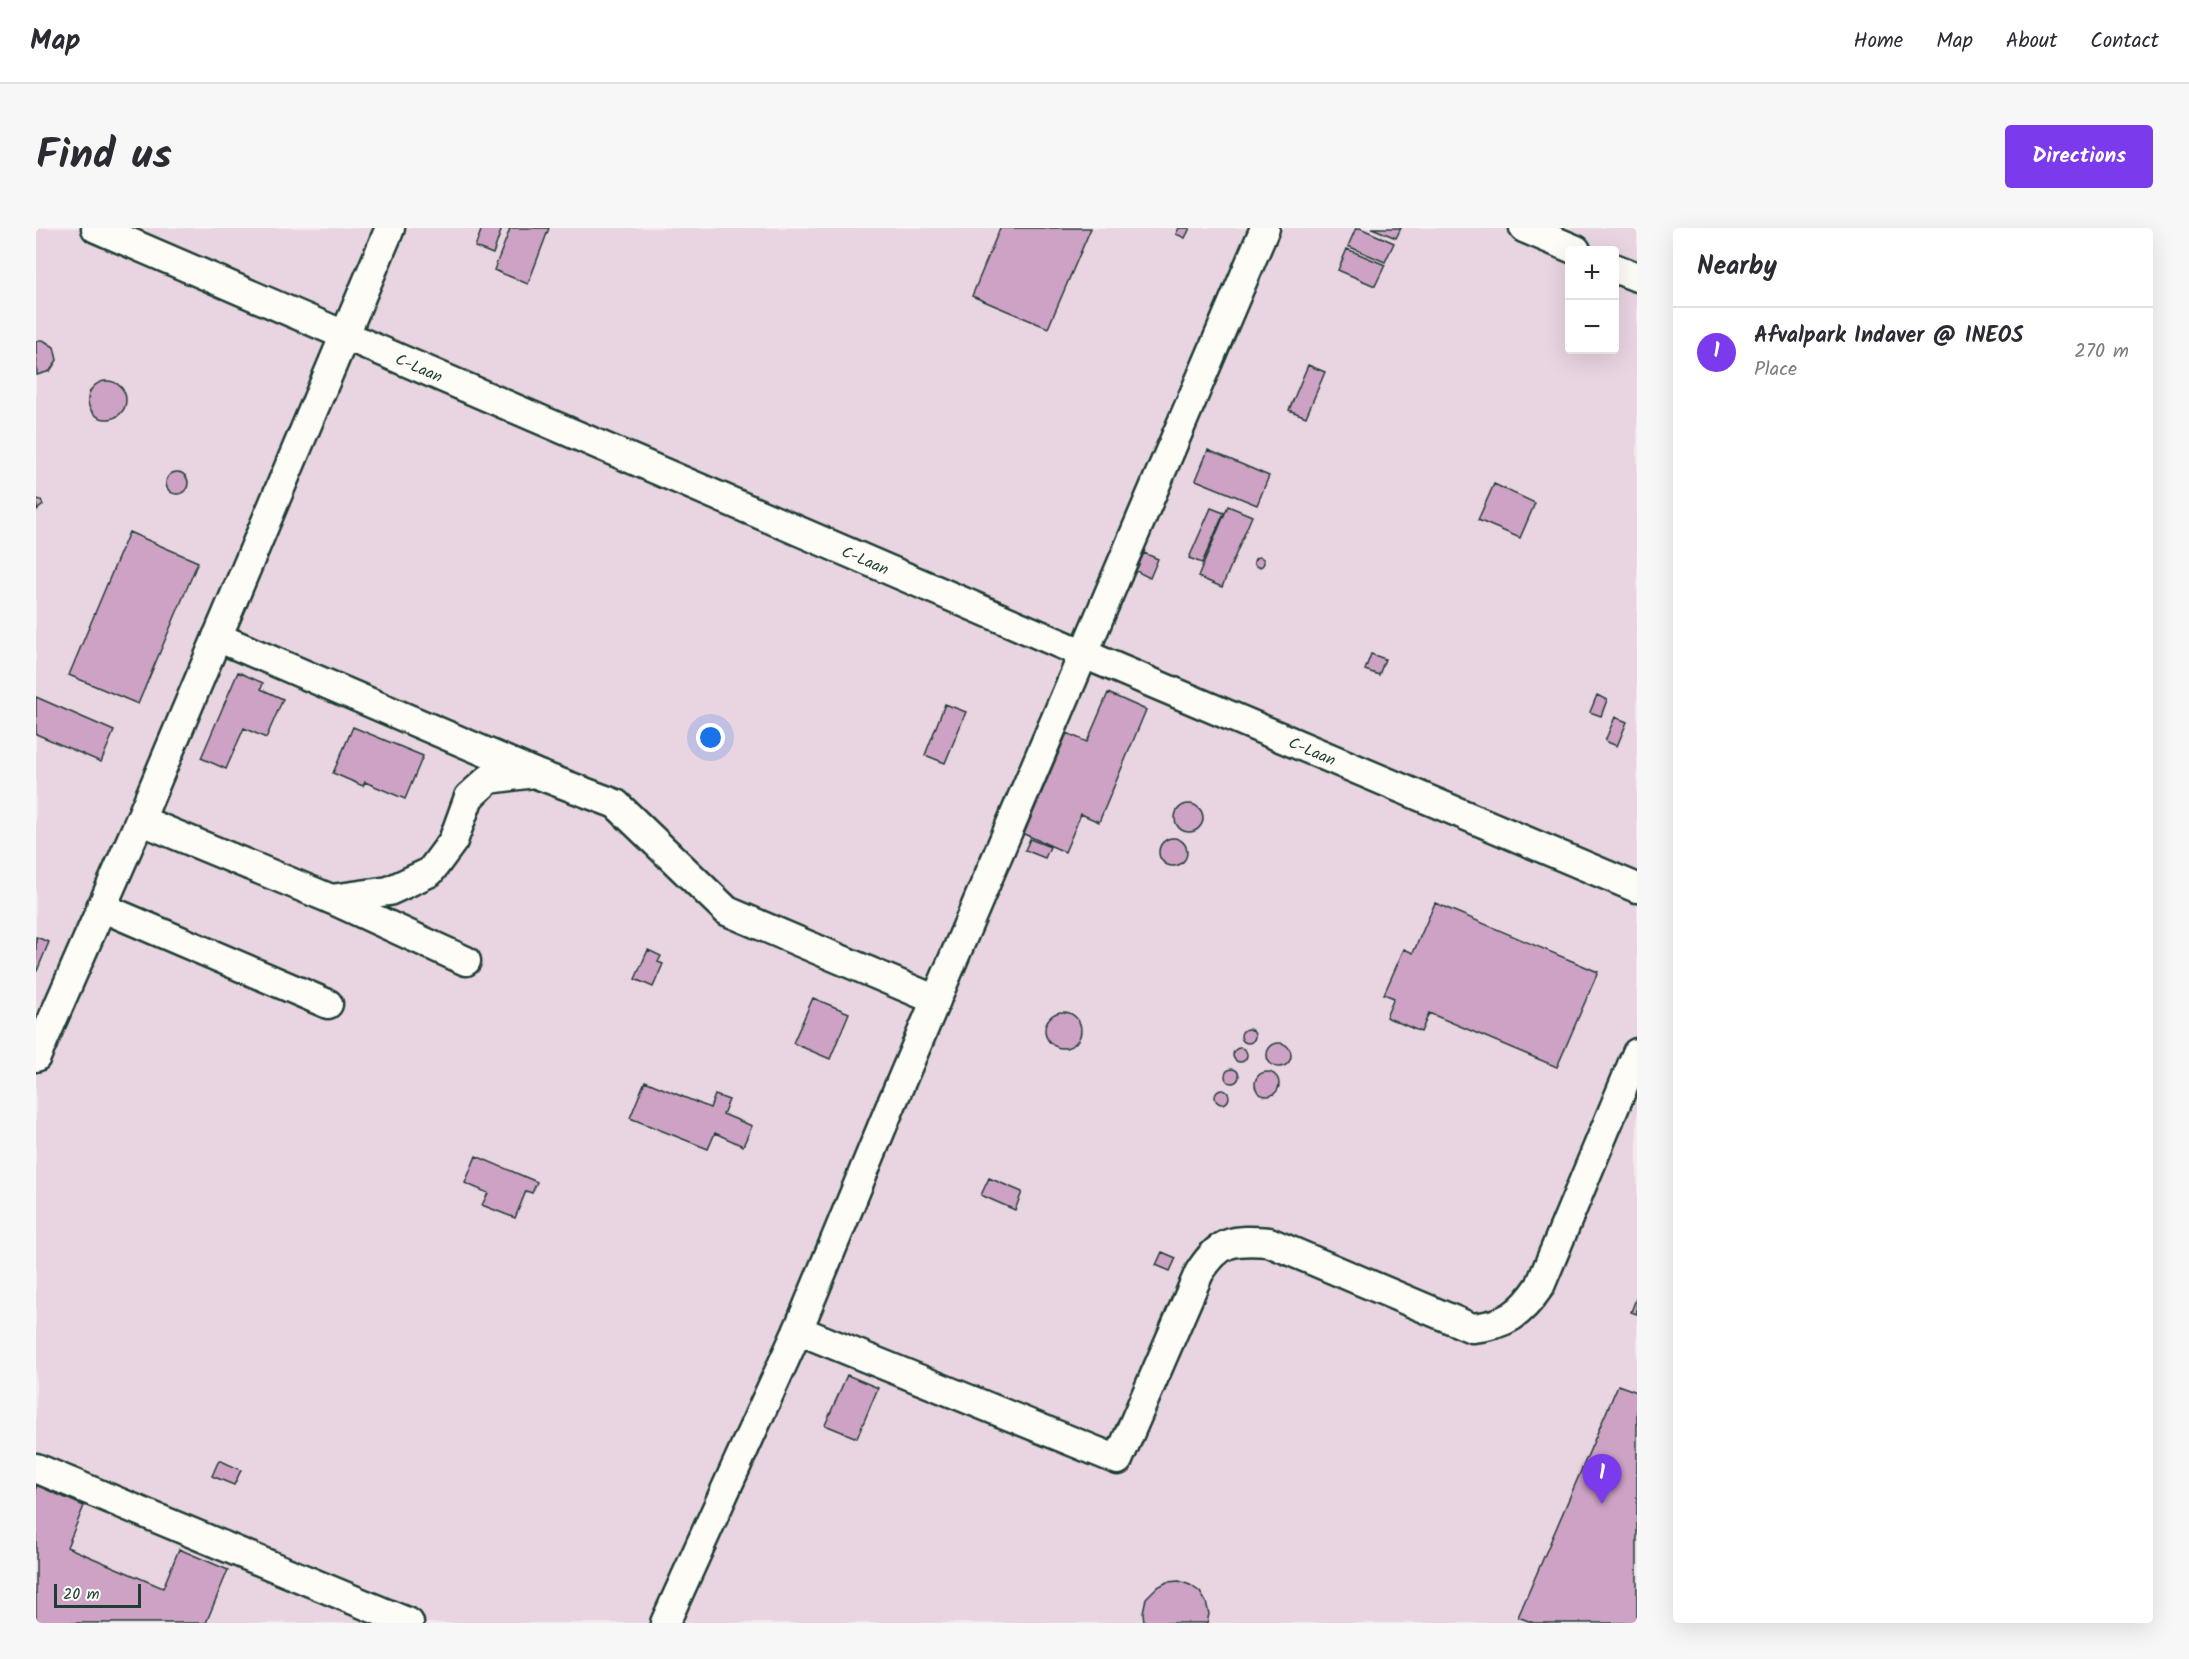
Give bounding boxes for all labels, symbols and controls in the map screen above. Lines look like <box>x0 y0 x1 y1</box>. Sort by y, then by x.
text: Map <box>30 19 81 64</box>
text: Home <box>1854 25 1903 58</box>
text: Map <box>1936 25 1973 58</box>
text: About <box>2006 25 2057 58</box>
text: Contact <box>2090 25 2159 58</box>
text: Find us <box>36 123 172 190</box>
button: Directions <box>2005 125 2153 188</box>
map controls <box>1565 246 1619 354</box>
button: + <box>1565 246 1619 300</box>
text: Nearby <box>1697 246 1777 288</box>
button: − <box>1565 300 1619 354</box>
text: Afvalpark Indaver @ INEOS <box>1754 319 2023 354</box>
text: 1 <box>1713 336 1720 368</box>
text: 270 m <box>2074 336 2129 368</box>
street label: C-Laan <box>391 348 446 390</box>
text: Place <box>1754 354 1797 386</box>
street label: C-Laan <box>837 540 892 582</box>
your location <box>696 723 725 752</box>
street label: C-Laan <box>1284 731 1339 773</box>
pin: 1 <box>1582 1454 1622 1504</box>
scale bar <box>54 1581 141 1608</box>
text: 20 m <box>63 1582 99 1607</box>

